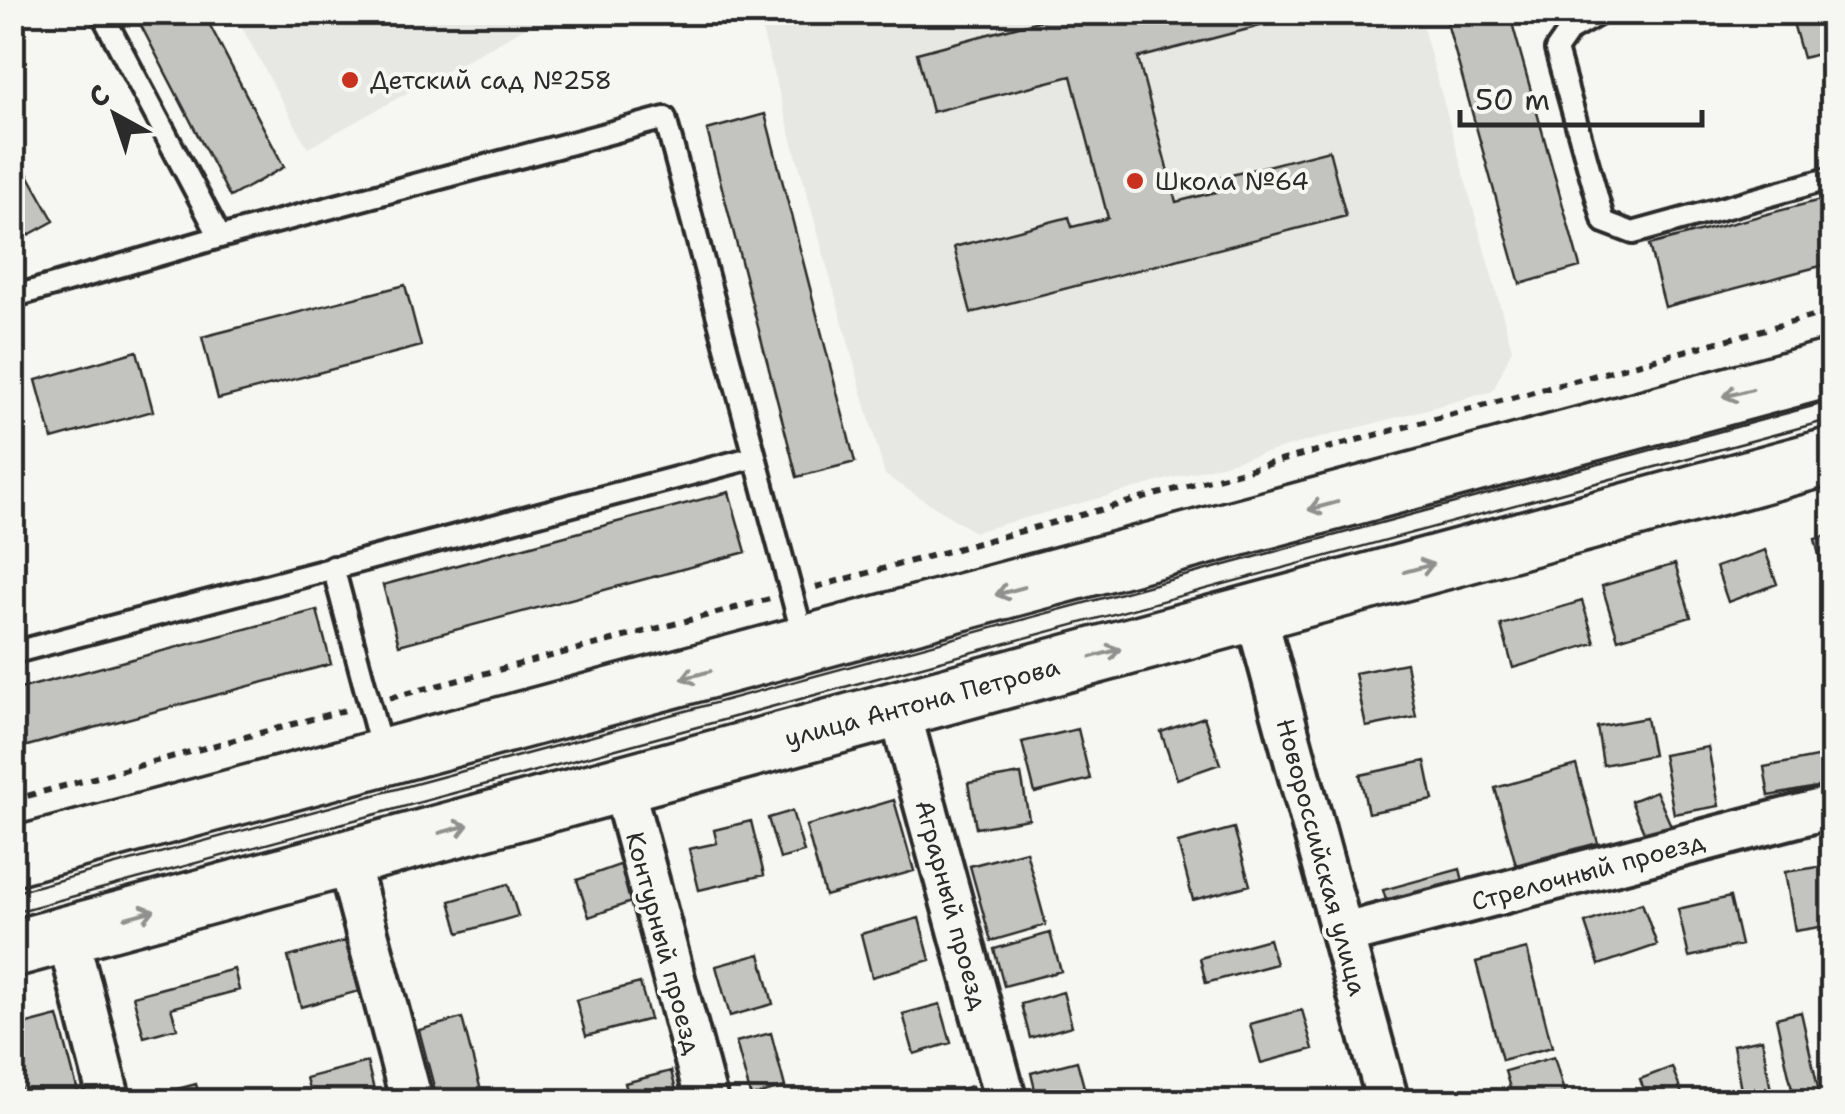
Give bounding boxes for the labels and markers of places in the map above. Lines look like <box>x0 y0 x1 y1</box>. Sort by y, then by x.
place label: Детский сад №258 <box>370 63 612 97</box>
marker: Детский сад №258 <box>339 69 361 91</box>
place label: Школа №64 <box>1155 164 1309 198</box>
marker: Школа №64 <box>1124 170 1146 192</box>

